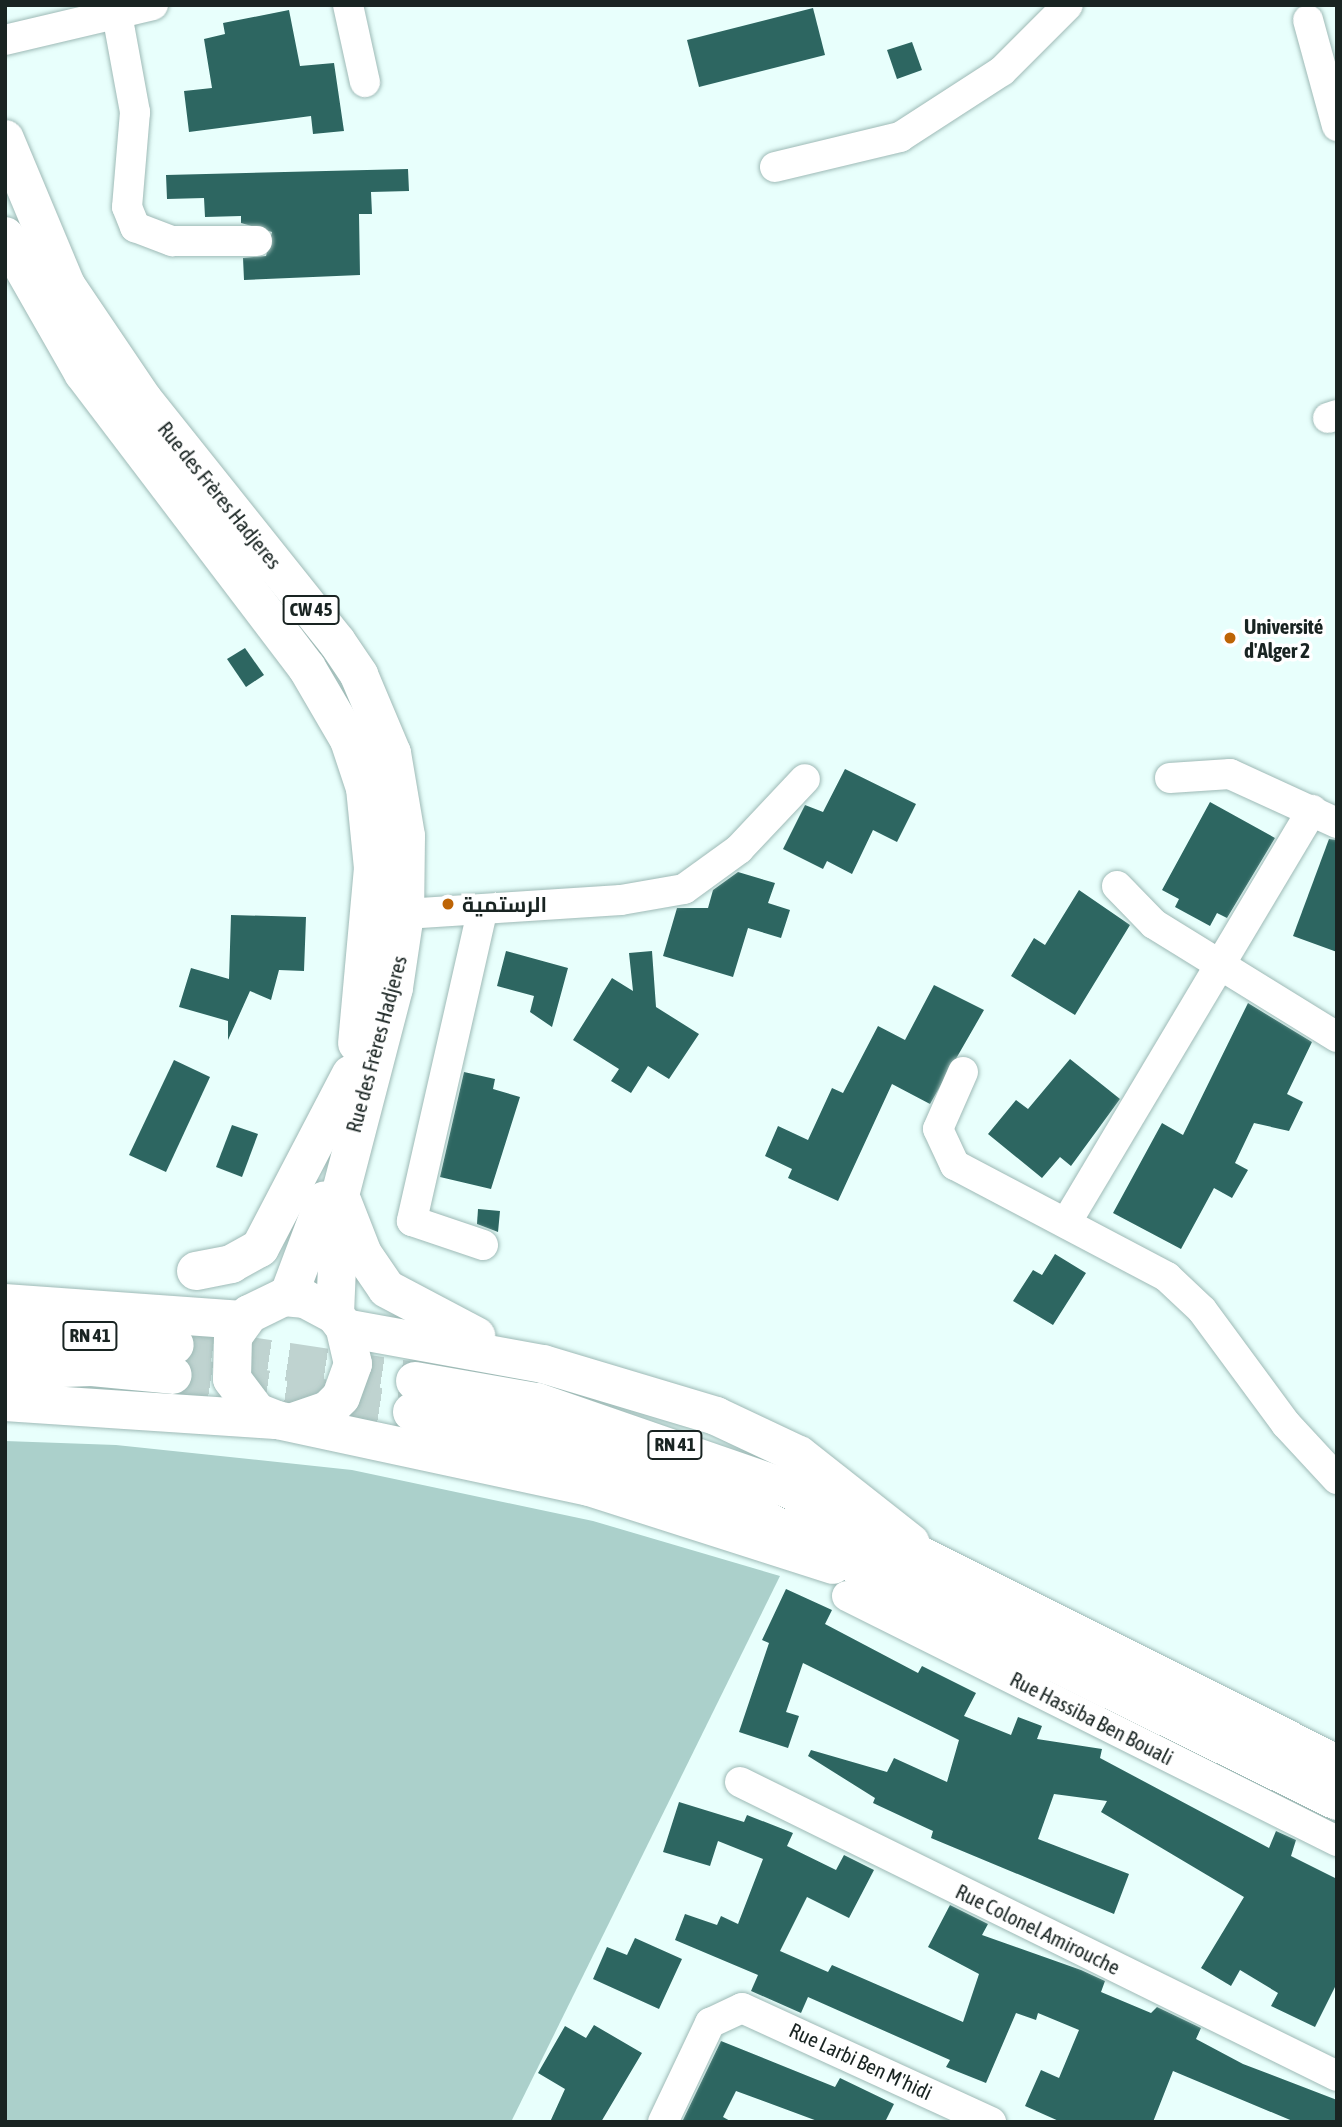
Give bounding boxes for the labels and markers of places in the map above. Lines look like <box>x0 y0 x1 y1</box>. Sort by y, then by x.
place label: Université d'Alger 2 <box>1244 613 1323 663</box>
marker: Université d'Alger 2 <box>1222 630 1238 646</box>
place label: الرستمية <box>462 891 547 917</box>
marker: الرستمية <box>440 896 456 912</box>

